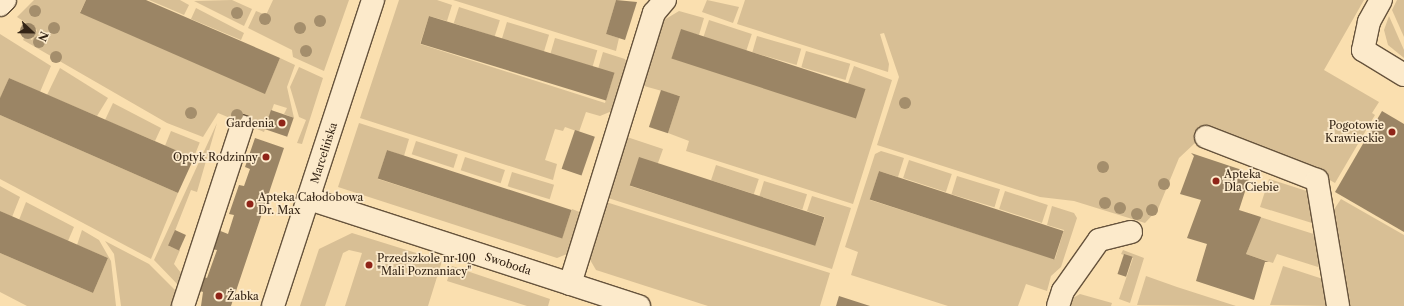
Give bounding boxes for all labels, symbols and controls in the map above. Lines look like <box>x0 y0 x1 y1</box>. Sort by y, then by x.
north arrow <box>12 12 52 52</box>
text: N <box>35 29 51 44</box>
place label: Gardenia <box>226 116 274 130</box>
marker: Gardenia <box>277 118 287 128</box>
place label: Pogotowie Krawieckie <box>1325 119 1384 145</box>
street label: Marcelińska <box>308 121 340 185</box>
marker: Pogotowie Krawieckie <box>1387 127 1397 137</box>
place label: Optyk Rodzinny <box>173 150 258 164</box>
marker: Optyk Rodzinny <box>261 152 271 162</box>
place label: Apteka Dla Ciebie <box>1224 168 1279 194</box>
marker: Apteka Dla Ciebie <box>1211 176 1221 186</box>
place label: Apteka Całodobowa Dr. Max <box>258 191 363 217</box>
marker: Apteka Całodobowa Dr. Max <box>245 199 255 209</box>
street label: Swoboda <box>483 250 533 278</box>
place label: Przedszkole nr 100 "Mali Poznaniacy" <box>377 252 476 278</box>
marker: Przedszkole nr 100 "Mali Poznaniacy" <box>364 260 374 270</box>
place label: Żabka <box>227 289 259 303</box>
marker: Żabka <box>214 291 224 301</box>

